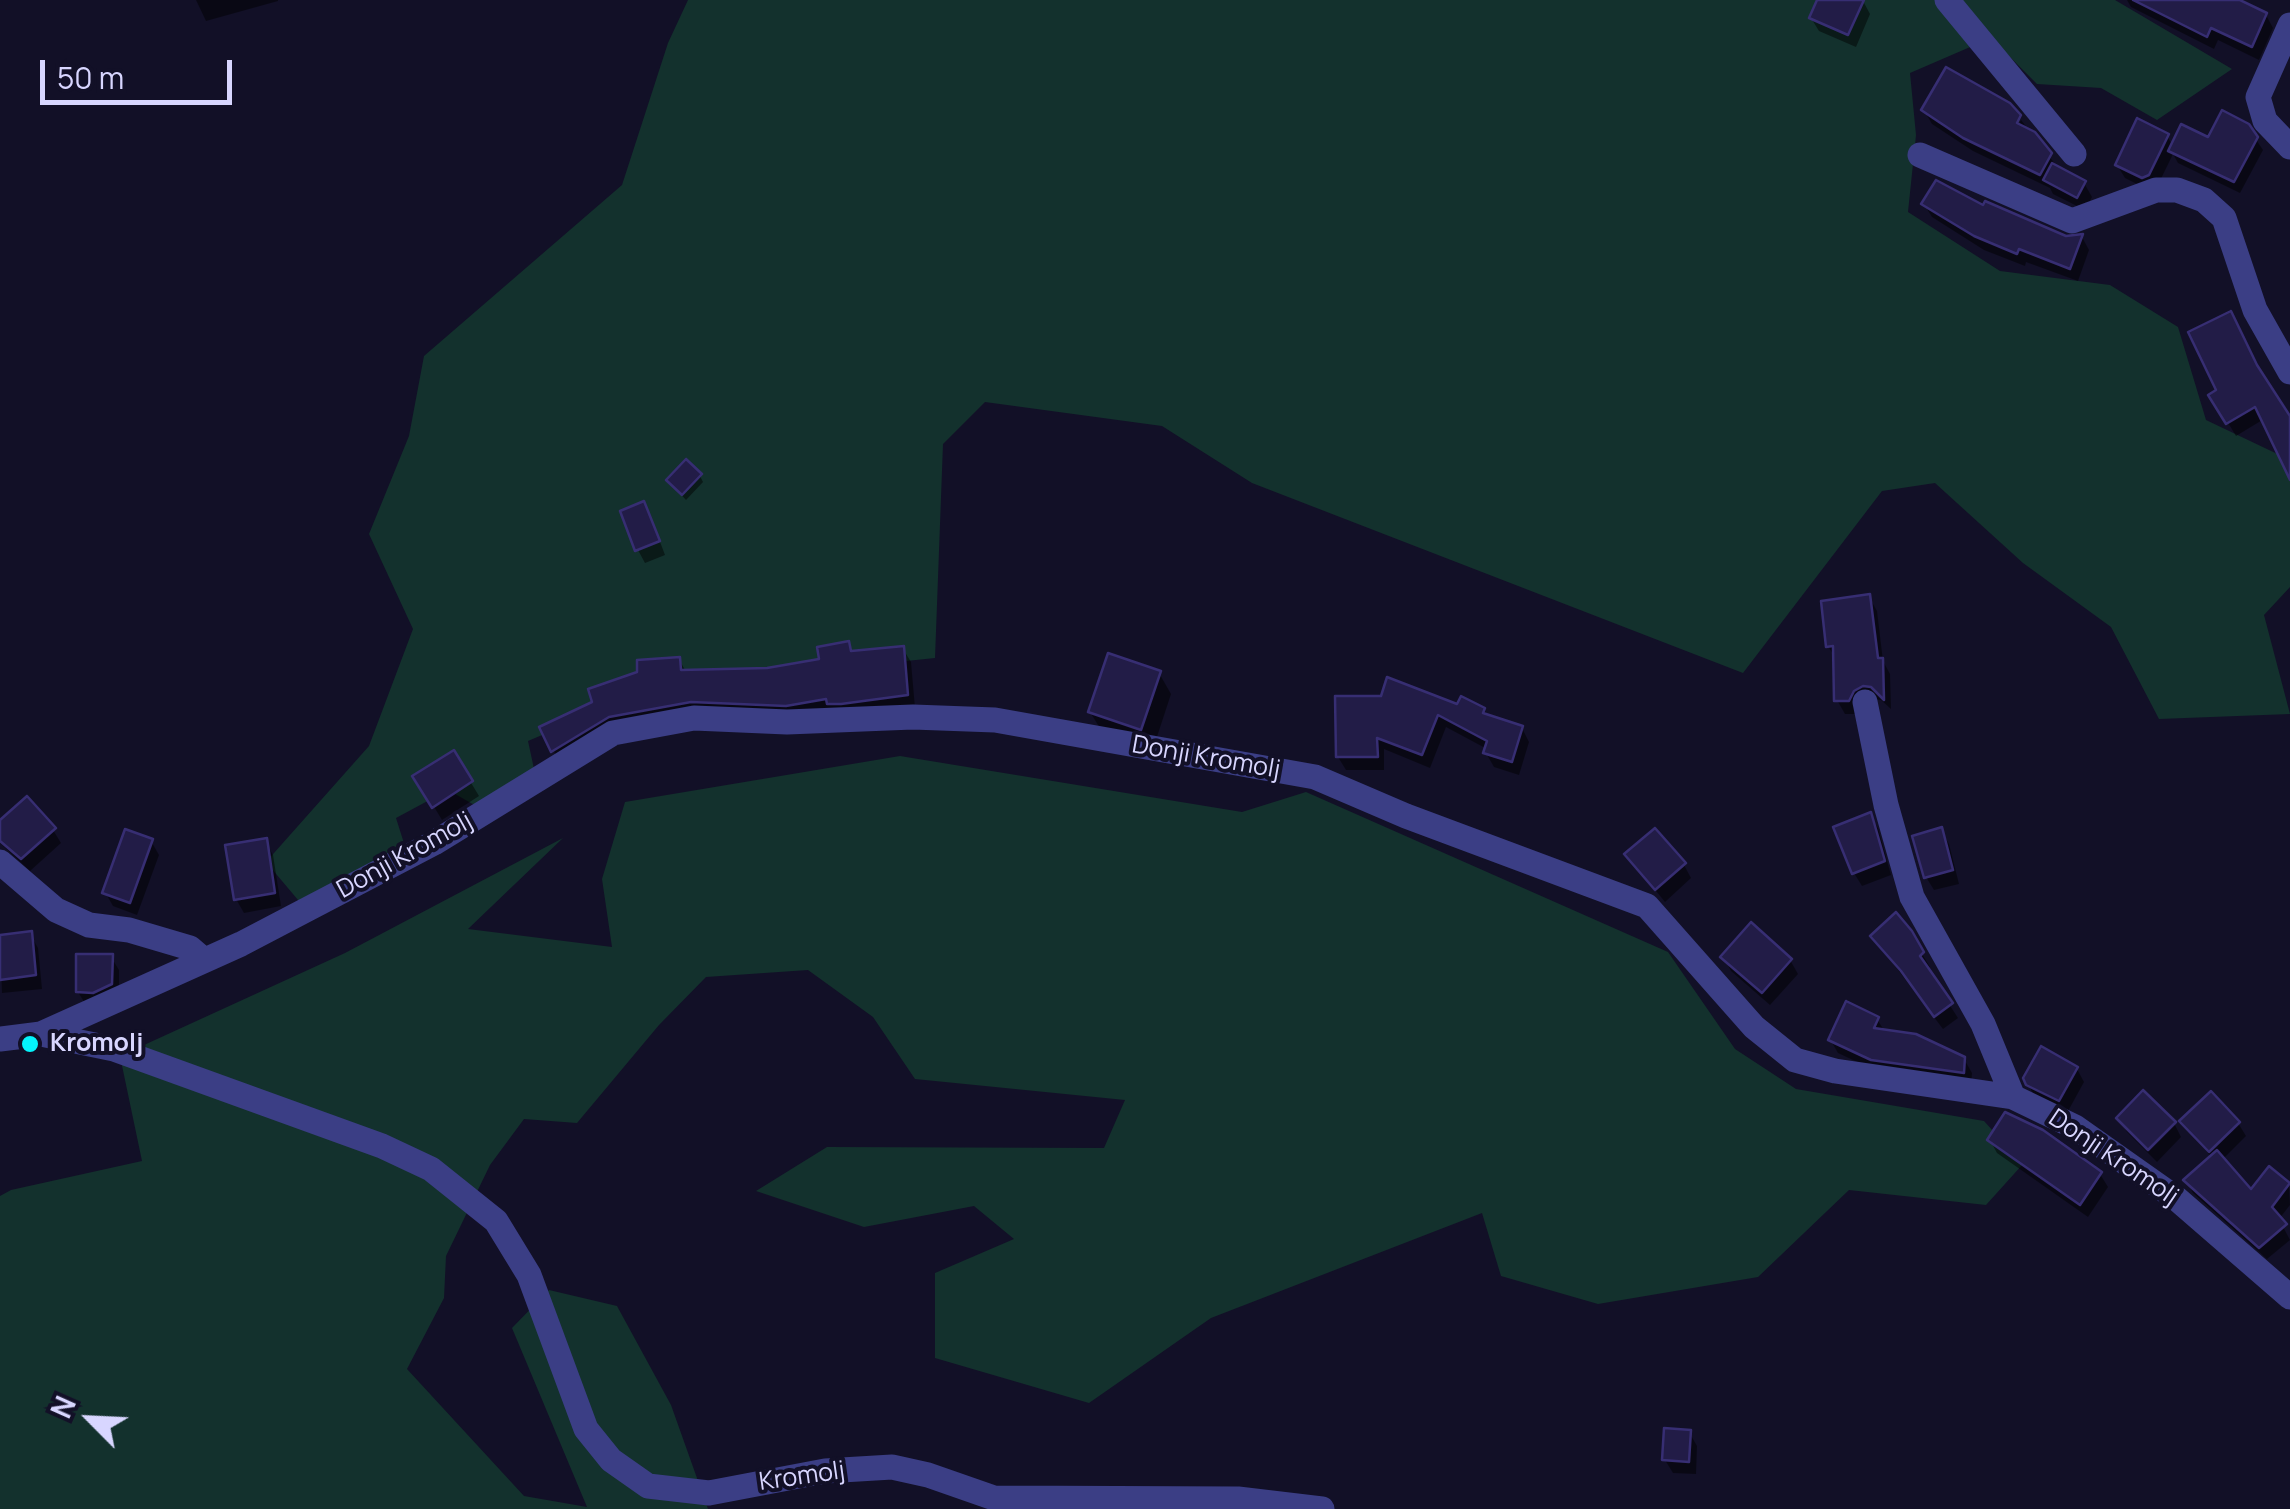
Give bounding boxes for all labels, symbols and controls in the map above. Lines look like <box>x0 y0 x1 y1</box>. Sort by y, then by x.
scale bar <box>45 40 238 102</box>
text: 50 m <box>57 57 124 98</box>
street label: Donji Kromolj <box>1130 730 1282 786</box>
street label: Donji Kromolj <box>332 807 478 905</box>
place label: Kromolj <box>50 1029 143 1059</box>
marker: Kromolj <box>19 1033 41 1055</box>
street label: Donji Kromolj <box>2042 1104 2184 1212</box>
north arrow <box>40 1369 140 1469</box>
text: N <box>41 1390 84 1424</box>
street label: Kromolj <box>757 1456 847 1498</box>

